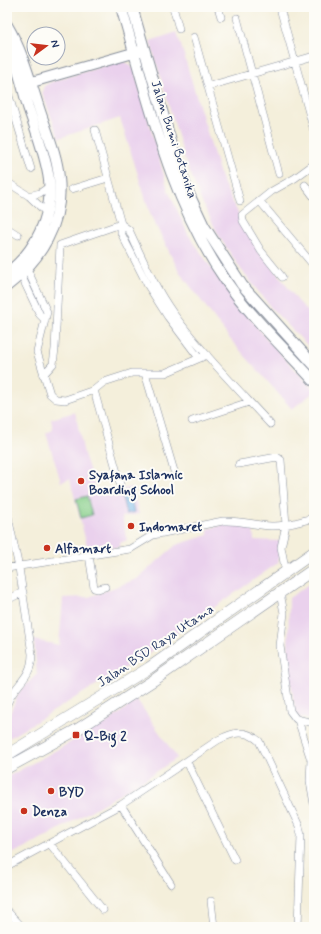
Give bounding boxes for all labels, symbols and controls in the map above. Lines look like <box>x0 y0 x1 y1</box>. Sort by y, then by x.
north arrow <box>26 26 66 66</box>
text: N <box>47 38 62 49</box>
street label: Jalan Bumi Botanika <box>147 78 201 201</box>
place label: Syafana Islamic Boarding School <box>89 467 184 502</box>
marker: Syafana Islamic Boarding School <box>76 476 86 486</box>
place label: Indomaret <box>139 519 202 536</box>
marker: Indomaret <box>126 521 136 531</box>
place label: Alfamart <box>55 541 111 558</box>
marker: Alfamart <box>42 543 52 553</box>
street label: Jalan BSD Raya Utama <box>94 601 217 692</box>
place label: Q-Big 2 <box>84 728 127 748</box>
marker: Q-Big 2 <box>71 730 81 740</box>
place label: BYD <box>59 784 84 801</box>
marker: BYD <box>46 786 56 796</box>
place label: Denza <box>32 804 67 821</box>
marker: Denza <box>19 806 29 816</box>

